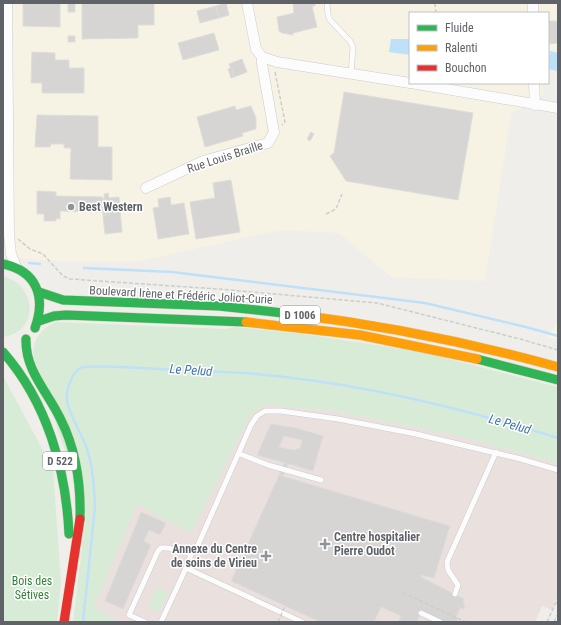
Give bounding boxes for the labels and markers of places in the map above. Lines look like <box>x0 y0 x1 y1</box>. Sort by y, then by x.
place label: Best Western <box>79 200 143 214</box>
marker: Best Western <box>66 202 76 212</box>
place label: Centre hospitalier Pierre Oudot <box>334 530 420 558</box>
marker: Centre hospitalier Pierre Oudot <box>319 538 331 550</box>
place label: Annexe du Centre de soins de Virieu <box>171 542 257 570</box>
marker: Annexe du Centre de soins de Virieu <box>260 550 272 562</box>

